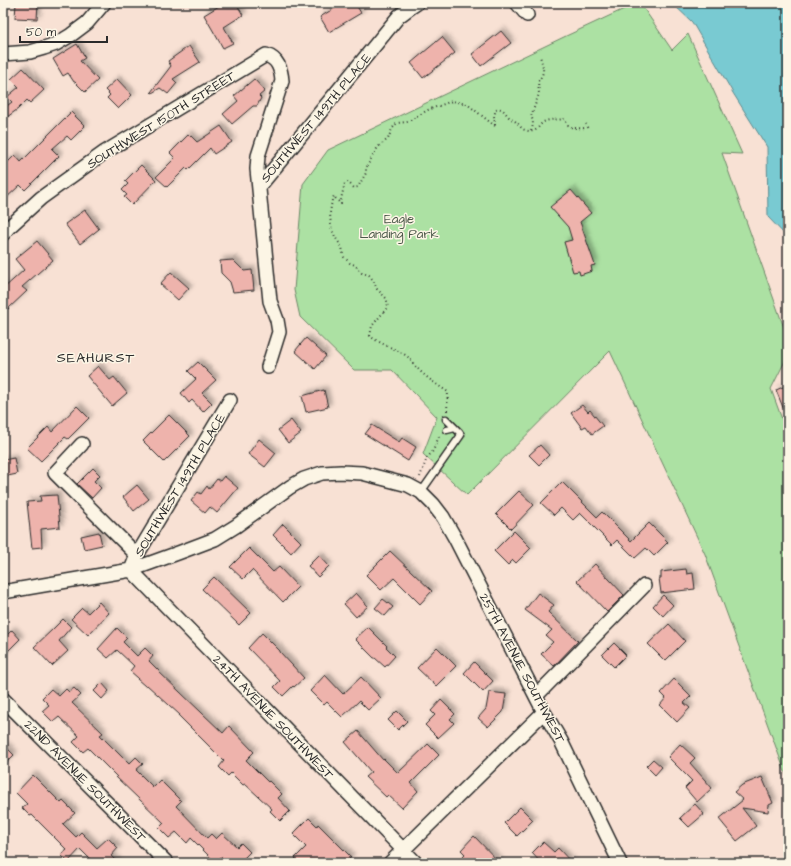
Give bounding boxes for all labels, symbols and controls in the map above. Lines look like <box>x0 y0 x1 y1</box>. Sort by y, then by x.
scale bar <box>20 18 107 44</box>
text: 50 m <box>26 24 57 41</box>
street label: SOUTHWEST 149TH PLACE <box>257 49 376 186</box>
street label: SOUTHWEST 150TH STREET <box>84 66 239 173</box>
park label: Eagle Landing Park <box>359 210 439 244</box>
district label: SEAHURST <box>57 348 135 368</box>
street label: SOUTHWEST 149TH PLACE <box>130 410 230 560</box>
street label: 25TH AVENUE SOUTHWEST <box>475 590 570 747</box>
street label: 24TH AVENUE SOUTHWEST <box>209 651 338 784</box>
street label: 22ND AVENUE SOUTHWEST <box>20 716 151 847</box>

